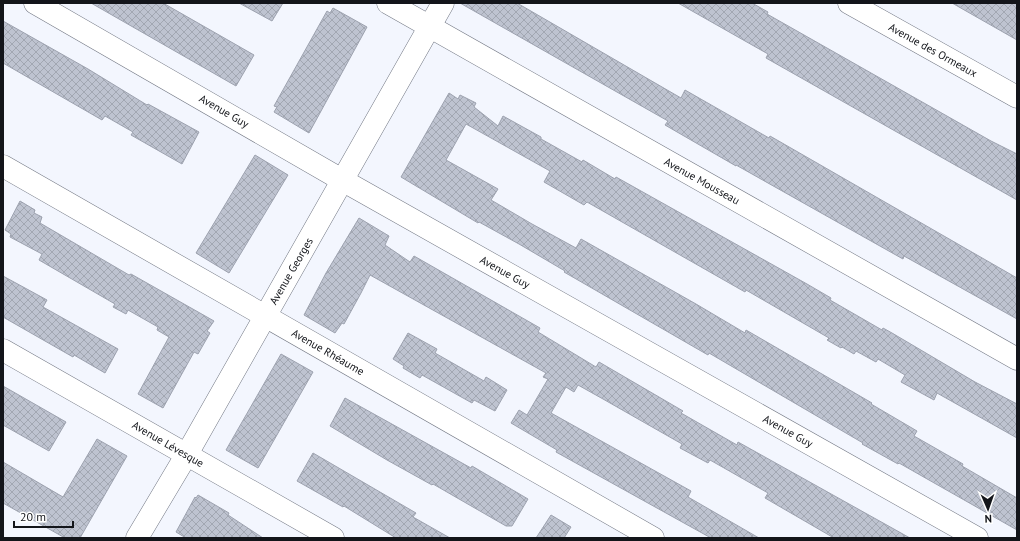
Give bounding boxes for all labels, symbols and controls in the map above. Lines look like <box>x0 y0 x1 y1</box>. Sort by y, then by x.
street label: Avenue des Ormeaux <box>886 20 980 80</box>
street label: Avenue Guy <box>197 91 252 131</box>
street label: Avenue Mousseau <box>662 155 742 208</box>
street label: Avenue Georges <box>266 235 316 307</box>
street label: Avenue Guy <box>478 253 533 292</box>
street label: Avenue Rhéaume <box>289 326 367 379</box>
street label: Avenue Guy <box>761 412 816 451</box>
street label: Avenue Lévesque <box>130 418 207 470</box>
north arrow <box>968 489 1008 529</box>
scale bar <box>14 503 73 529</box>
text: 20 m <box>20 509 46 524</box>
text: N <box>984 512 992 526</box>

